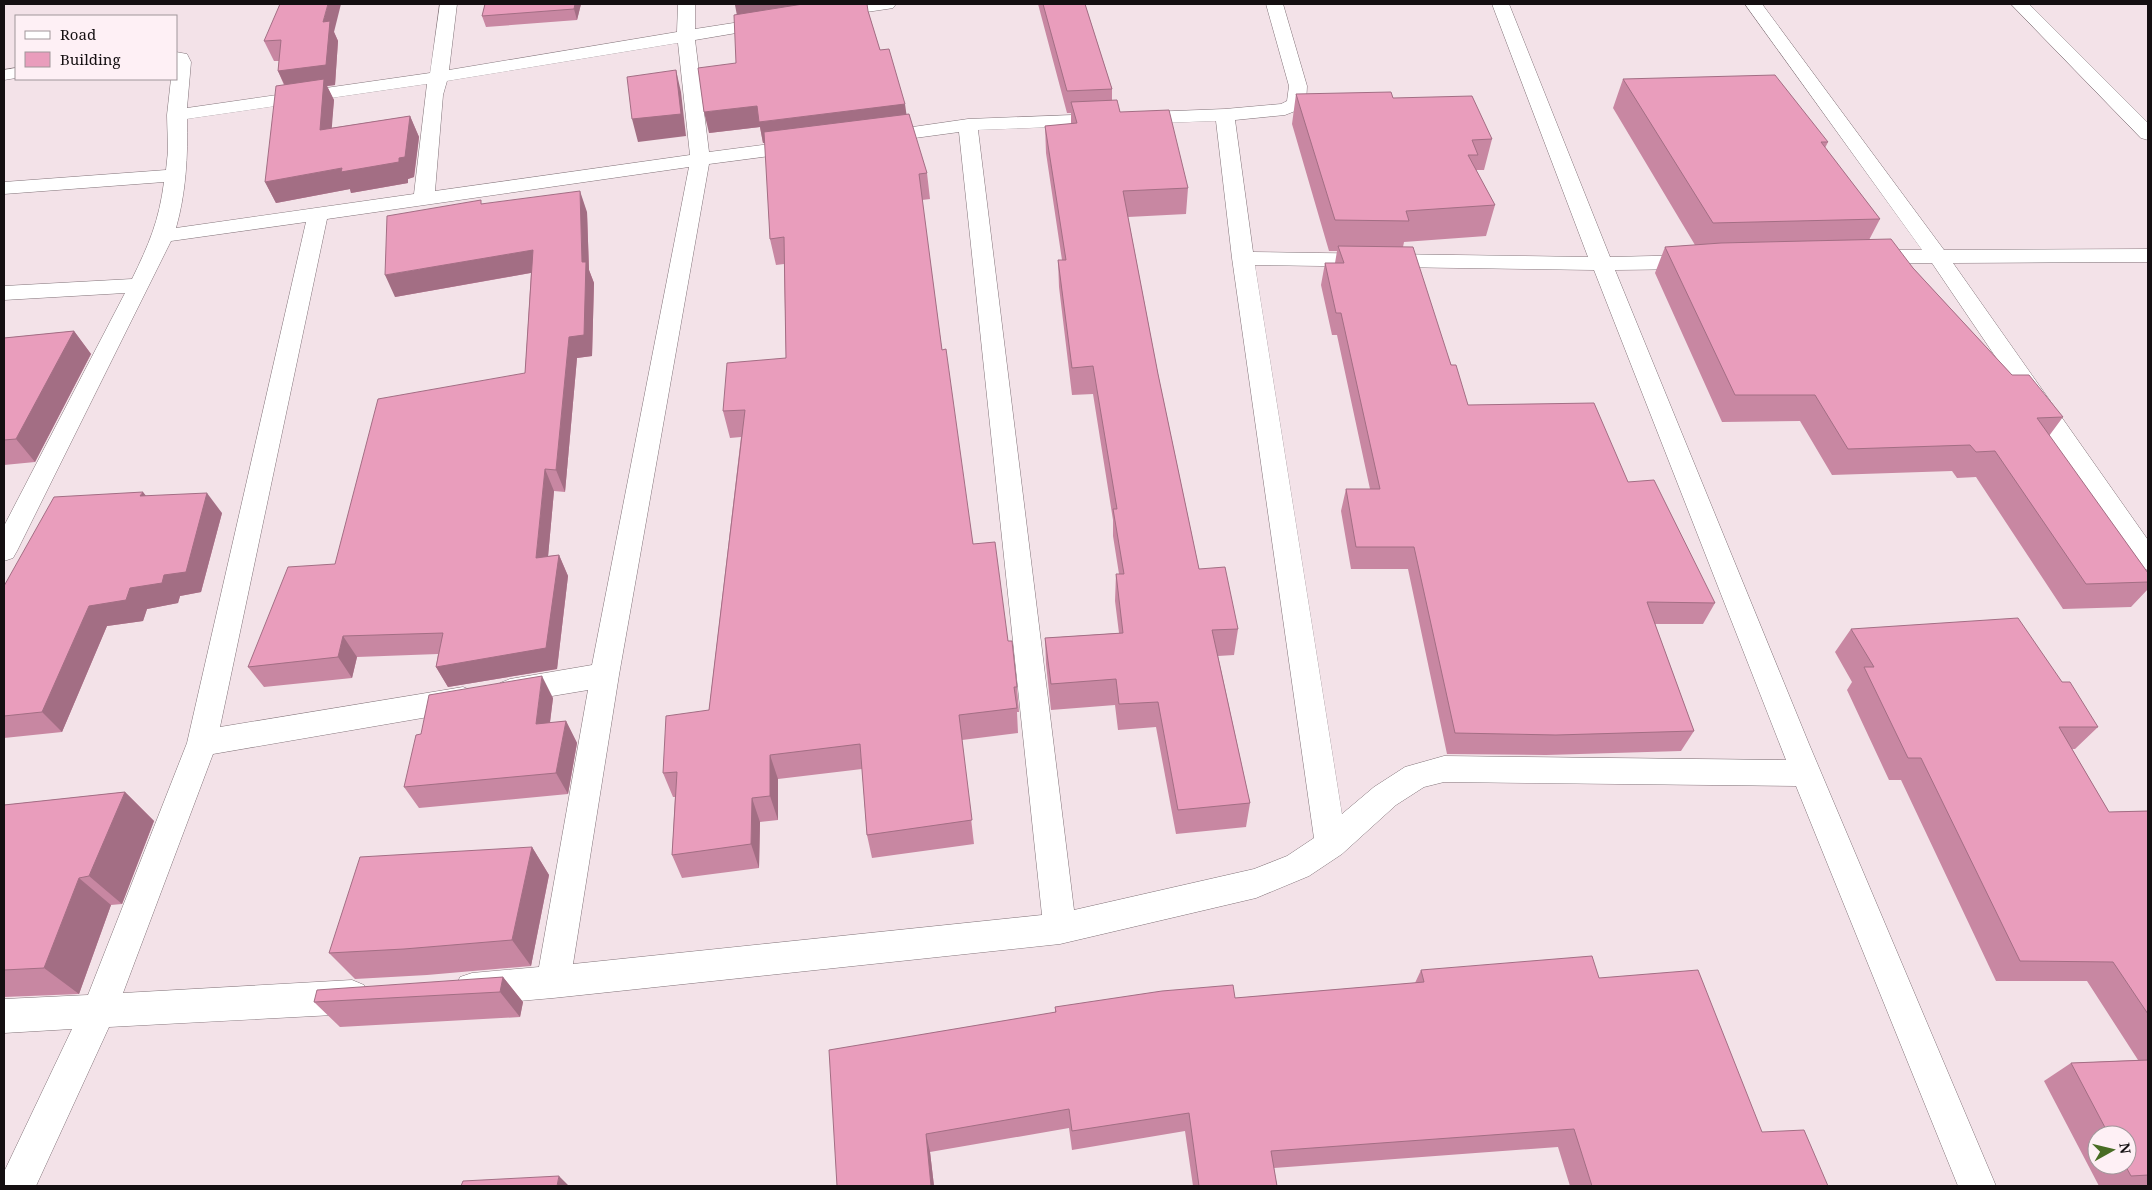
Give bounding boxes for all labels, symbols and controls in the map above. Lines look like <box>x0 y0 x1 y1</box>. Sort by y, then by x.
legend <box>15 15 178 80</box>
text: Road <box>60 24 96 44</box>
text: Building <box>60 49 121 69</box>
north arrow <box>2087 1125 2137 1175</box>
text: N <box>2115 1141 2136 1155</box>

